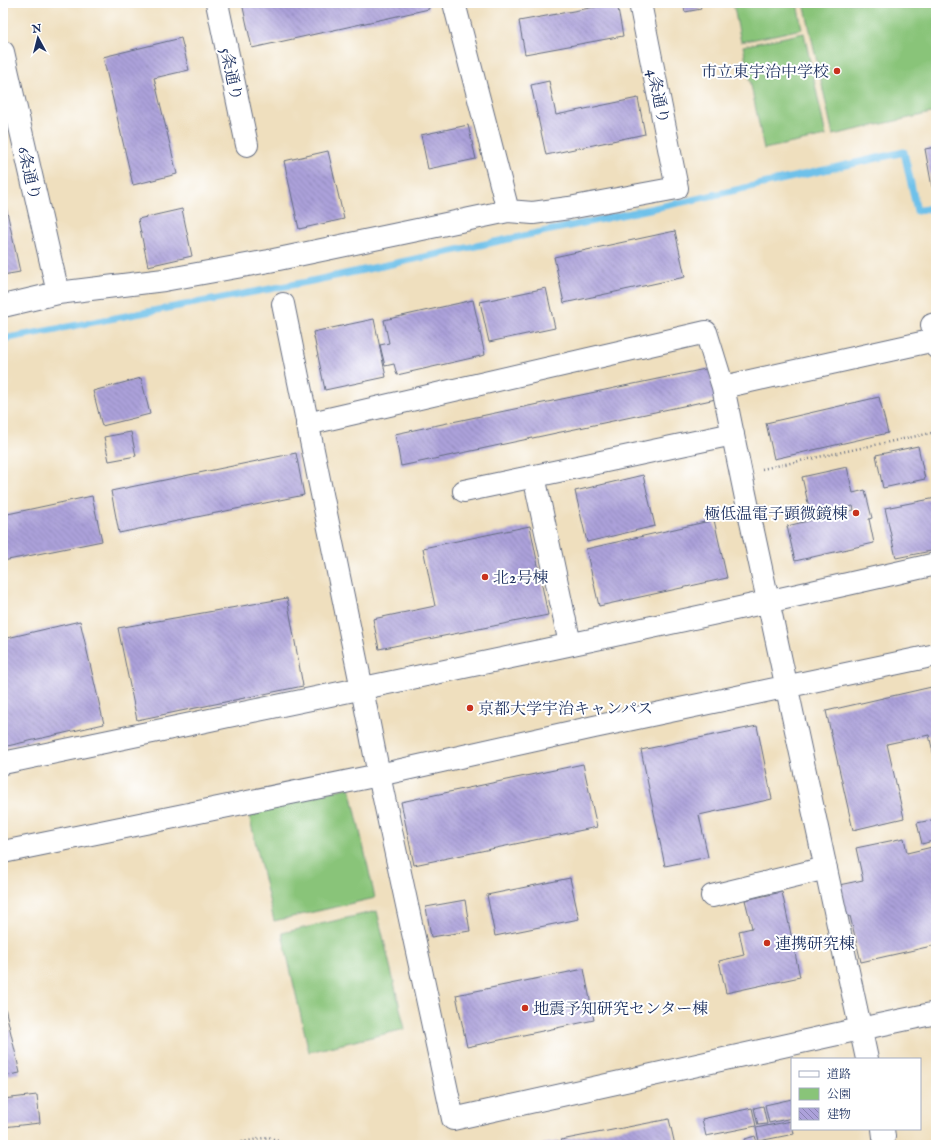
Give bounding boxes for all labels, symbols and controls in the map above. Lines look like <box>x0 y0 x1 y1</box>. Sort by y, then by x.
north arrow <box>18 18 58 58</box>
text: N <box>30 21 43 37</box>
street label: 5条通り <box>215 46 245 103</box>
place label: 市立東宇治中学校 <box>701 63 829 83</box>
marker: 市立東宇治中学校 <box>832 66 842 76</box>
street label: 4条通り <box>641 67 673 126</box>
street label: 6条通り <box>12 145 44 202</box>
place label: 極低温電子顕微鏡棟 <box>704 505 848 525</box>
marker: 極低温電子顕微鏡棟 <box>851 508 861 518</box>
place label: 北2号棟 <box>493 569 549 589</box>
marker: 北2号棟 <box>480 572 490 582</box>
place label: 京都大学宇治キャンパス <box>478 700 653 720</box>
marker: 京都大学宇治キャンパス <box>465 703 475 713</box>
place label: 連携研究棟 <box>775 935 855 955</box>
marker: 連携研究棟 <box>762 938 772 948</box>
place label: 地震予知研究センター棟 <box>533 1000 708 1020</box>
marker: 地震予知研究センター棟 <box>520 1003 530 1013</box>
legend <box>791 1058 921 1130</box>
text: 道路 <box>827 1067 851 1082</box>
text: 公園 <box>827 1087 851 1102</box>
text: 建物 <box>827 1107 851 1122</box>

